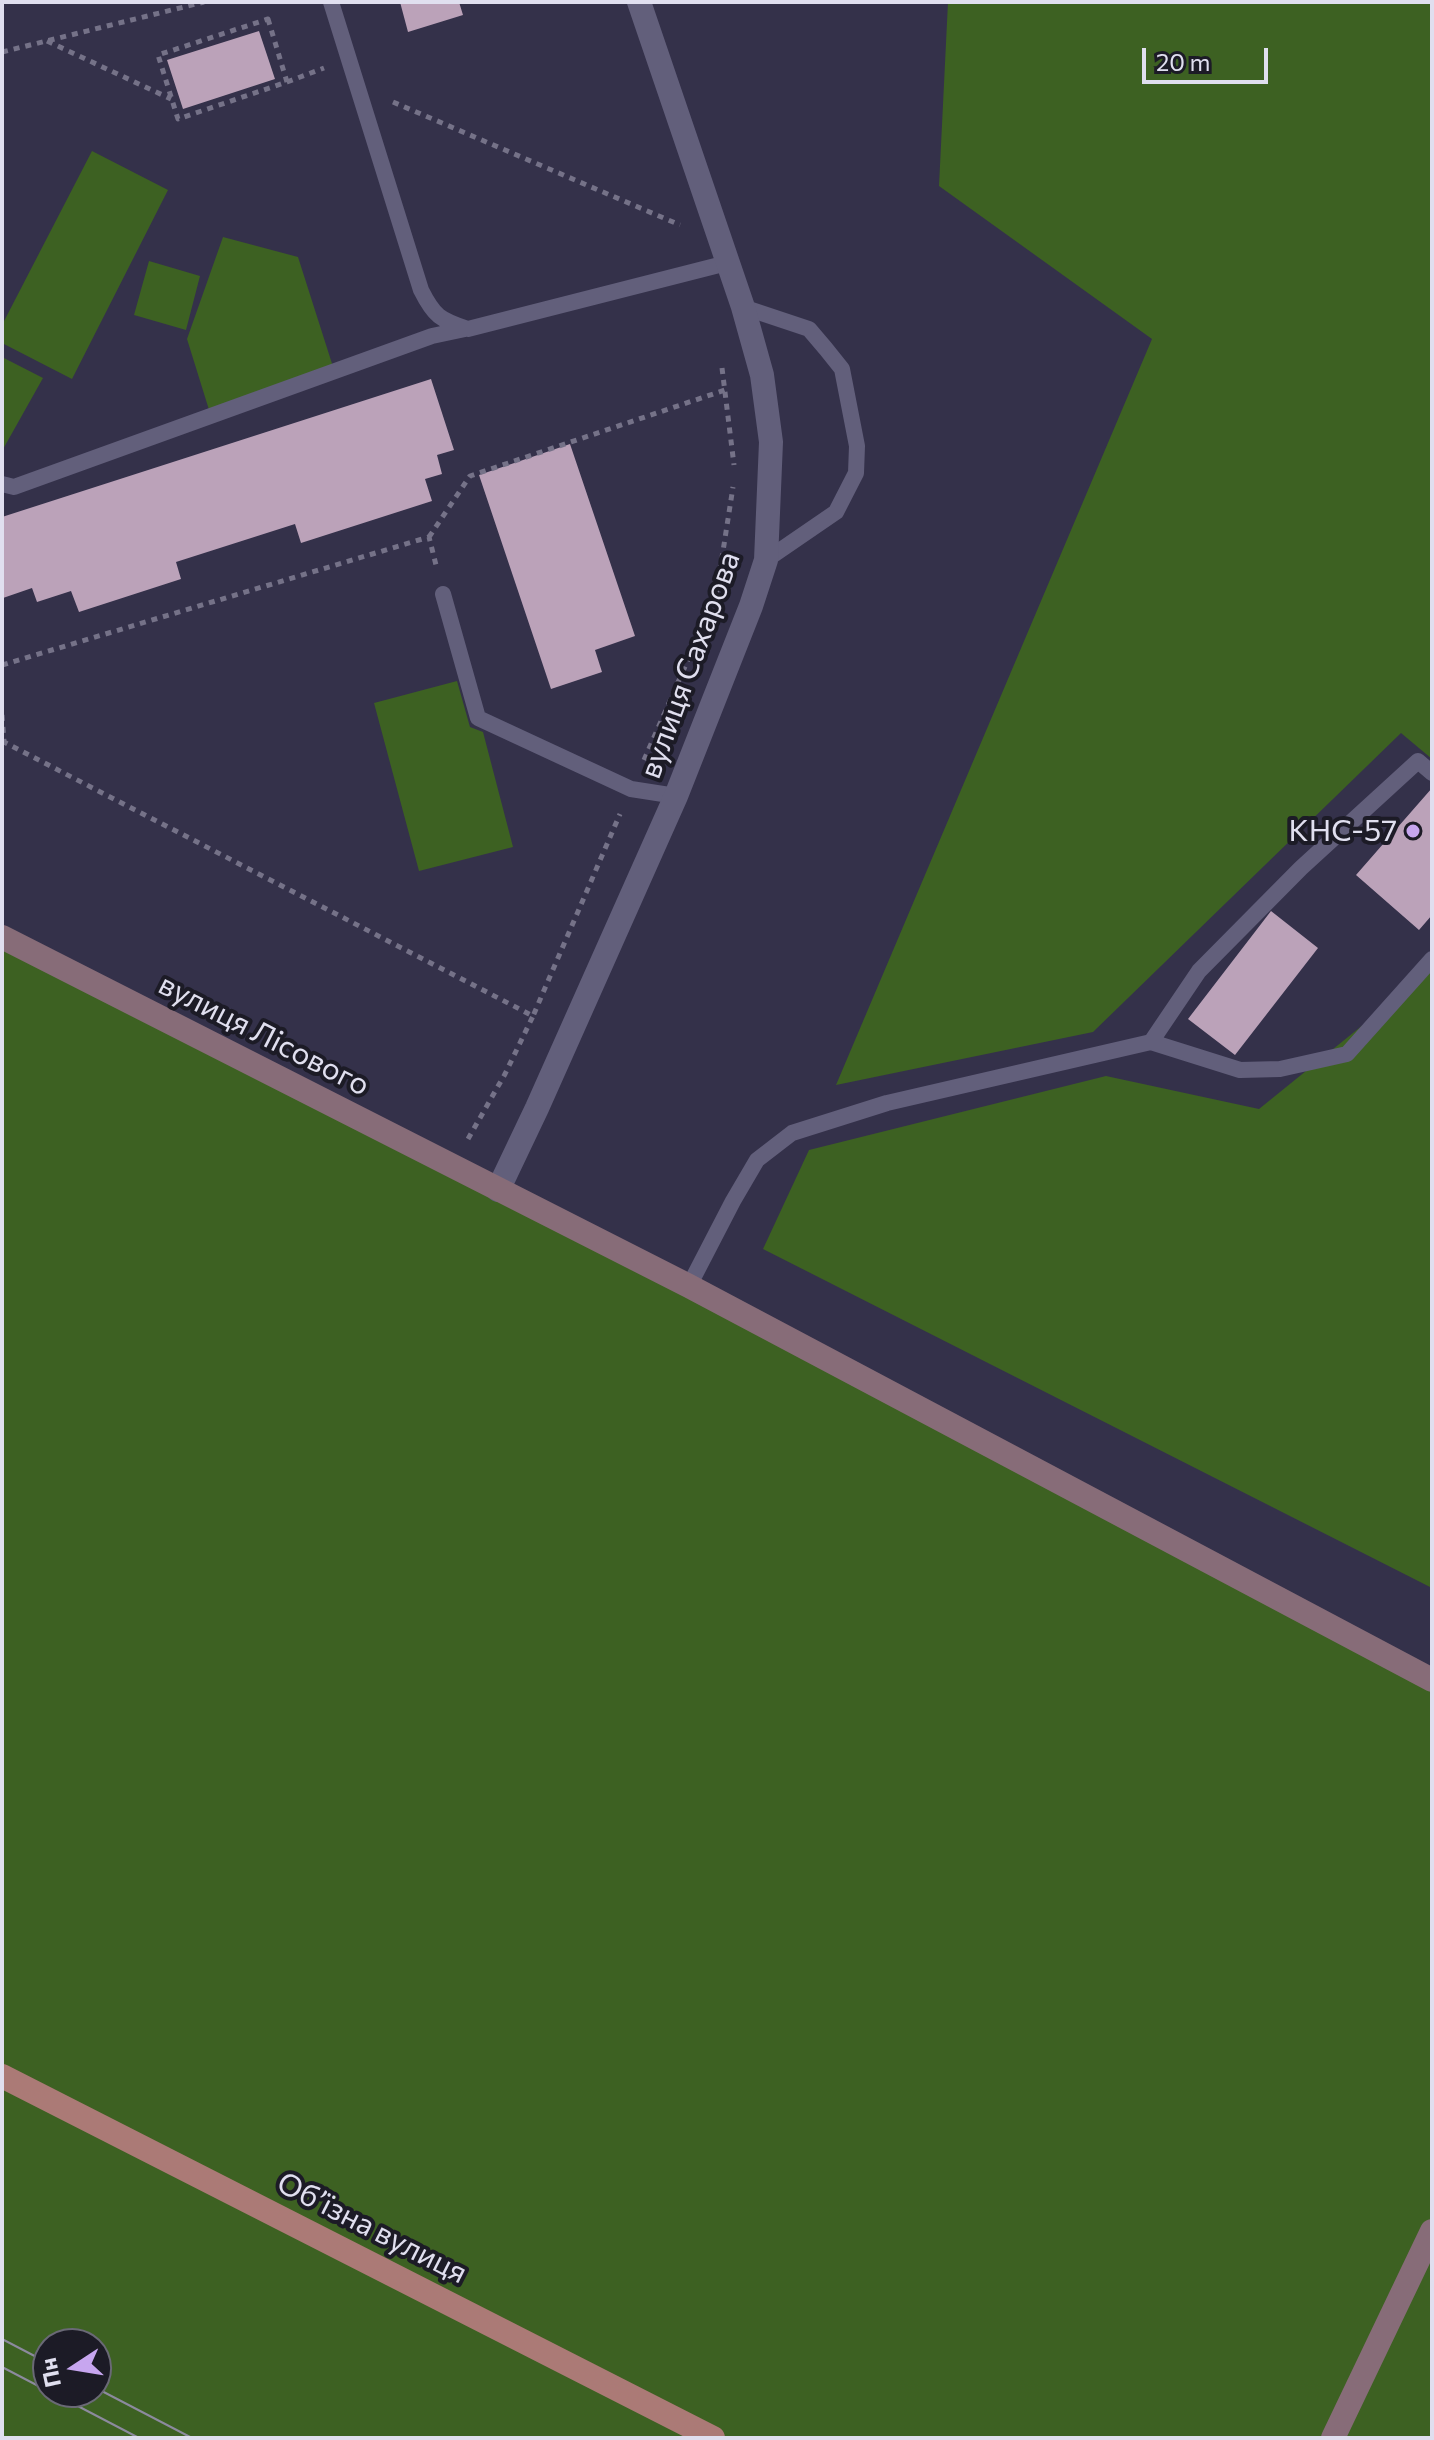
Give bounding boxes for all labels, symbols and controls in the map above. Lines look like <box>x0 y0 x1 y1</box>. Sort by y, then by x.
scale bar <box>1146 32 1272 82</box>
text: 20 m <box>1156 47 1210 76</box>
street label: вулиця Сахарова <box>632 547 748 783</box>
place label: КНС-57 <box>1289 813 1397 849</box>
marker: КНС-57 <box>1404 822 1422 840</box>
street label: вулиця Лісового <box>153 966 375 1104</box>
street label: Обʼїзна вулиця <box>271 2165 473 2291</box>
north arrow <box>32 2328 112 2408</box>
text: Пн <box>34 2356 66 2390</box>

